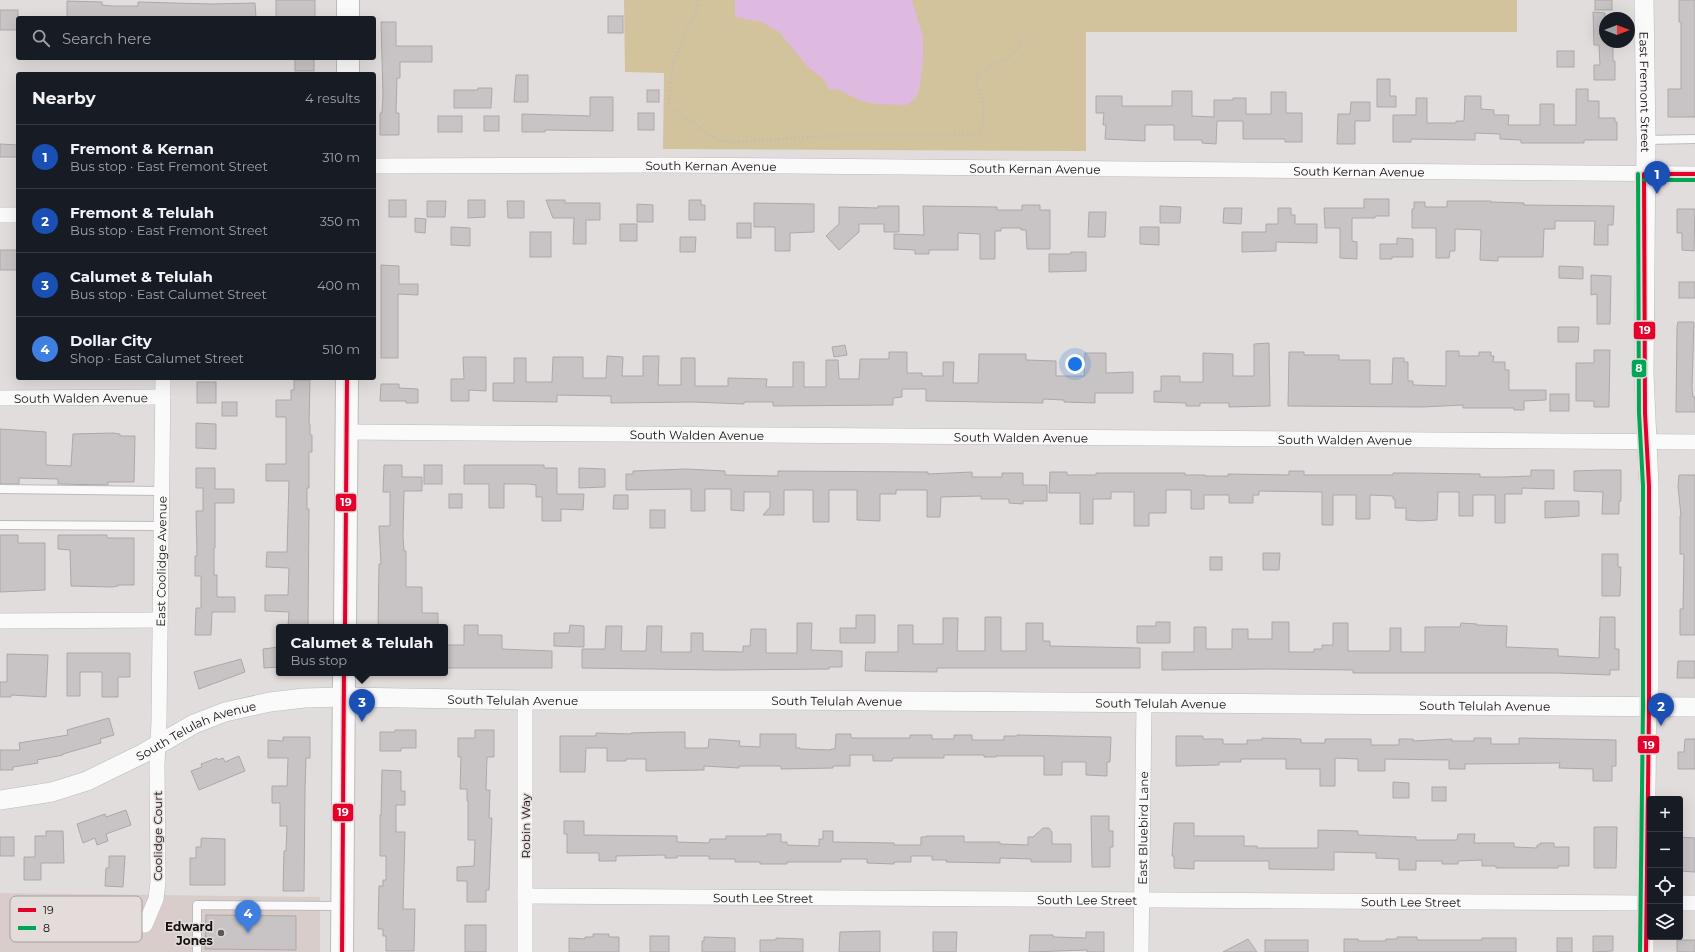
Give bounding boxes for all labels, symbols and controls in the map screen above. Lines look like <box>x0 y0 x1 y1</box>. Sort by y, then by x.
north arrow <box>1599 12 1635 48</box>
search box <box>16 16 376 60</box>
icon: search <box>30 27 52 49</box>
text: Search here <box>62 29 151 48</box>
street label: East Fremont Street <box>1637 31 1654 153</box>
text: Nearby <box>32 88 96 108</box>
text: 4 results <box>305 90 360 106</box>
text: Fremont & Kernan <box>70 139 214 158</box>
text: 1 <box>42 149 48 165</box>
text: 310 m <box>322 149 360 165</box>
street label: South Kernan Avenue <box>645 157 777 173</box>
text: Bus stop · East Fremont Street <box>70 158 268 174</box>
street label: South Kernan Avenue <box>969 160 1101 176</box>
pin: 1 <box>1644 161 1670 194</box>
street label: South Kernan Avenue <box>1293 163 1425 179</box>
text: Fremont & Telulah <box>70 203 214 222</box>
text: 2 <box>41 213 49 229</box>
text: 350 m <box>320 213 360 229</box>
text: Bus stop · East Fremont Street <box>70 222 268 238</box>
text: Calumet & Telulah <box>70 267 213 286</box>
text: 3 <box>41 277 49 293</box>
text: 400 m <box>317 277 360 293</box>
text: Bus stop · East Calumet Street <box>70 286 267 302</box>
line badge: 19 <box>1633 321 1656 340</box>
text: 19 <box>1639 323 1651 337</box>
text: Dollar City <box>70 331 152 350</box>
text: 4 <box>41 341 49 357</box>
text: 510 m <box>322 341 360 357</box>
text: Shop · East Calumet Street <box>70 350 244 366</box>
your location <box>1065 354 1085 374</box>
line badge: 8 <box>1631 359 1647 378</box>
text: 8 <box>1635 361 1643 375</box>
street label: South Walden Avenue <box>14 390 148 405</box>
street label: South Walden Avenue <box>630 427 764 443</box>
street label: South Walden Avenue <box>954 429 1088 445</box>
street label: South Walden Avenue <box>1278 431 1412 447</box>
line badge: 19 <box>335 493 357 512</box>
text: 19 <box>340 495 352 509</box>
street label: East Coolidge Avenue <box>153 496 169 627</box>
popup <box>276 624 448 676</box>
text: Calumet & Telulah <box>291 633 433 652</box>
text: Bus stop <box>291 652 347 668</box>
pin: 3 <box>349 689 375 722</box>
street label: South Telulah Avenue <box>447 691 578 708</box>
street label: South Telulah Avenue <box>771 692 902 708</box>
pin: 2 <box>1648 693 1674 726</box>
street label: South Telulah Avenue <box>1095 695 1226 711</box>
street label: South Telulah Avenue <box>1419 697 1550 713</box>
street label: South Telulah Avenue <box>133 698 257 763</box>
line badge: 19 <box>1637 735 1660 754</box>
text: 19 <box>1643 738 1655 752</box>
street label: East Bluebird Lane <box>1134 771 1151 885</box>
street label: Coolidge Court <box>150 791 165 881</box>
street label: Robin Way <box>518 793 533 858</box>
map controls <box>1647 796 1683 940</box>
button: + <box>1647 796 1683 832</box>
line badge: 19 <box>332 803 354 822</box>
text: 19 <box>337 805 349 819</box>
button: − <box>1647 832 1683 868</box>
button: locate <box>1647 868 1683 904</box>
street label: South Lee Street <box>713 890 813 905</box>
street label: South Lee Street <box>1037 892 1137 907</box>
street label: South Lee Street <box>1361 894 1461 909</box>
legend <box>10 896 142 942</box>
pin: 4 <box>235 900 261 933</box>
text: 19 <box>43 903 54 917</box>
button: layers <box>1647 904 1683 940</box>
place label: Edward Jones <box>165 919 214 948</box>
text: 8 <box>43 921 50 935</box>
marker: Edward Jones <box>216 928 226 938</box>

